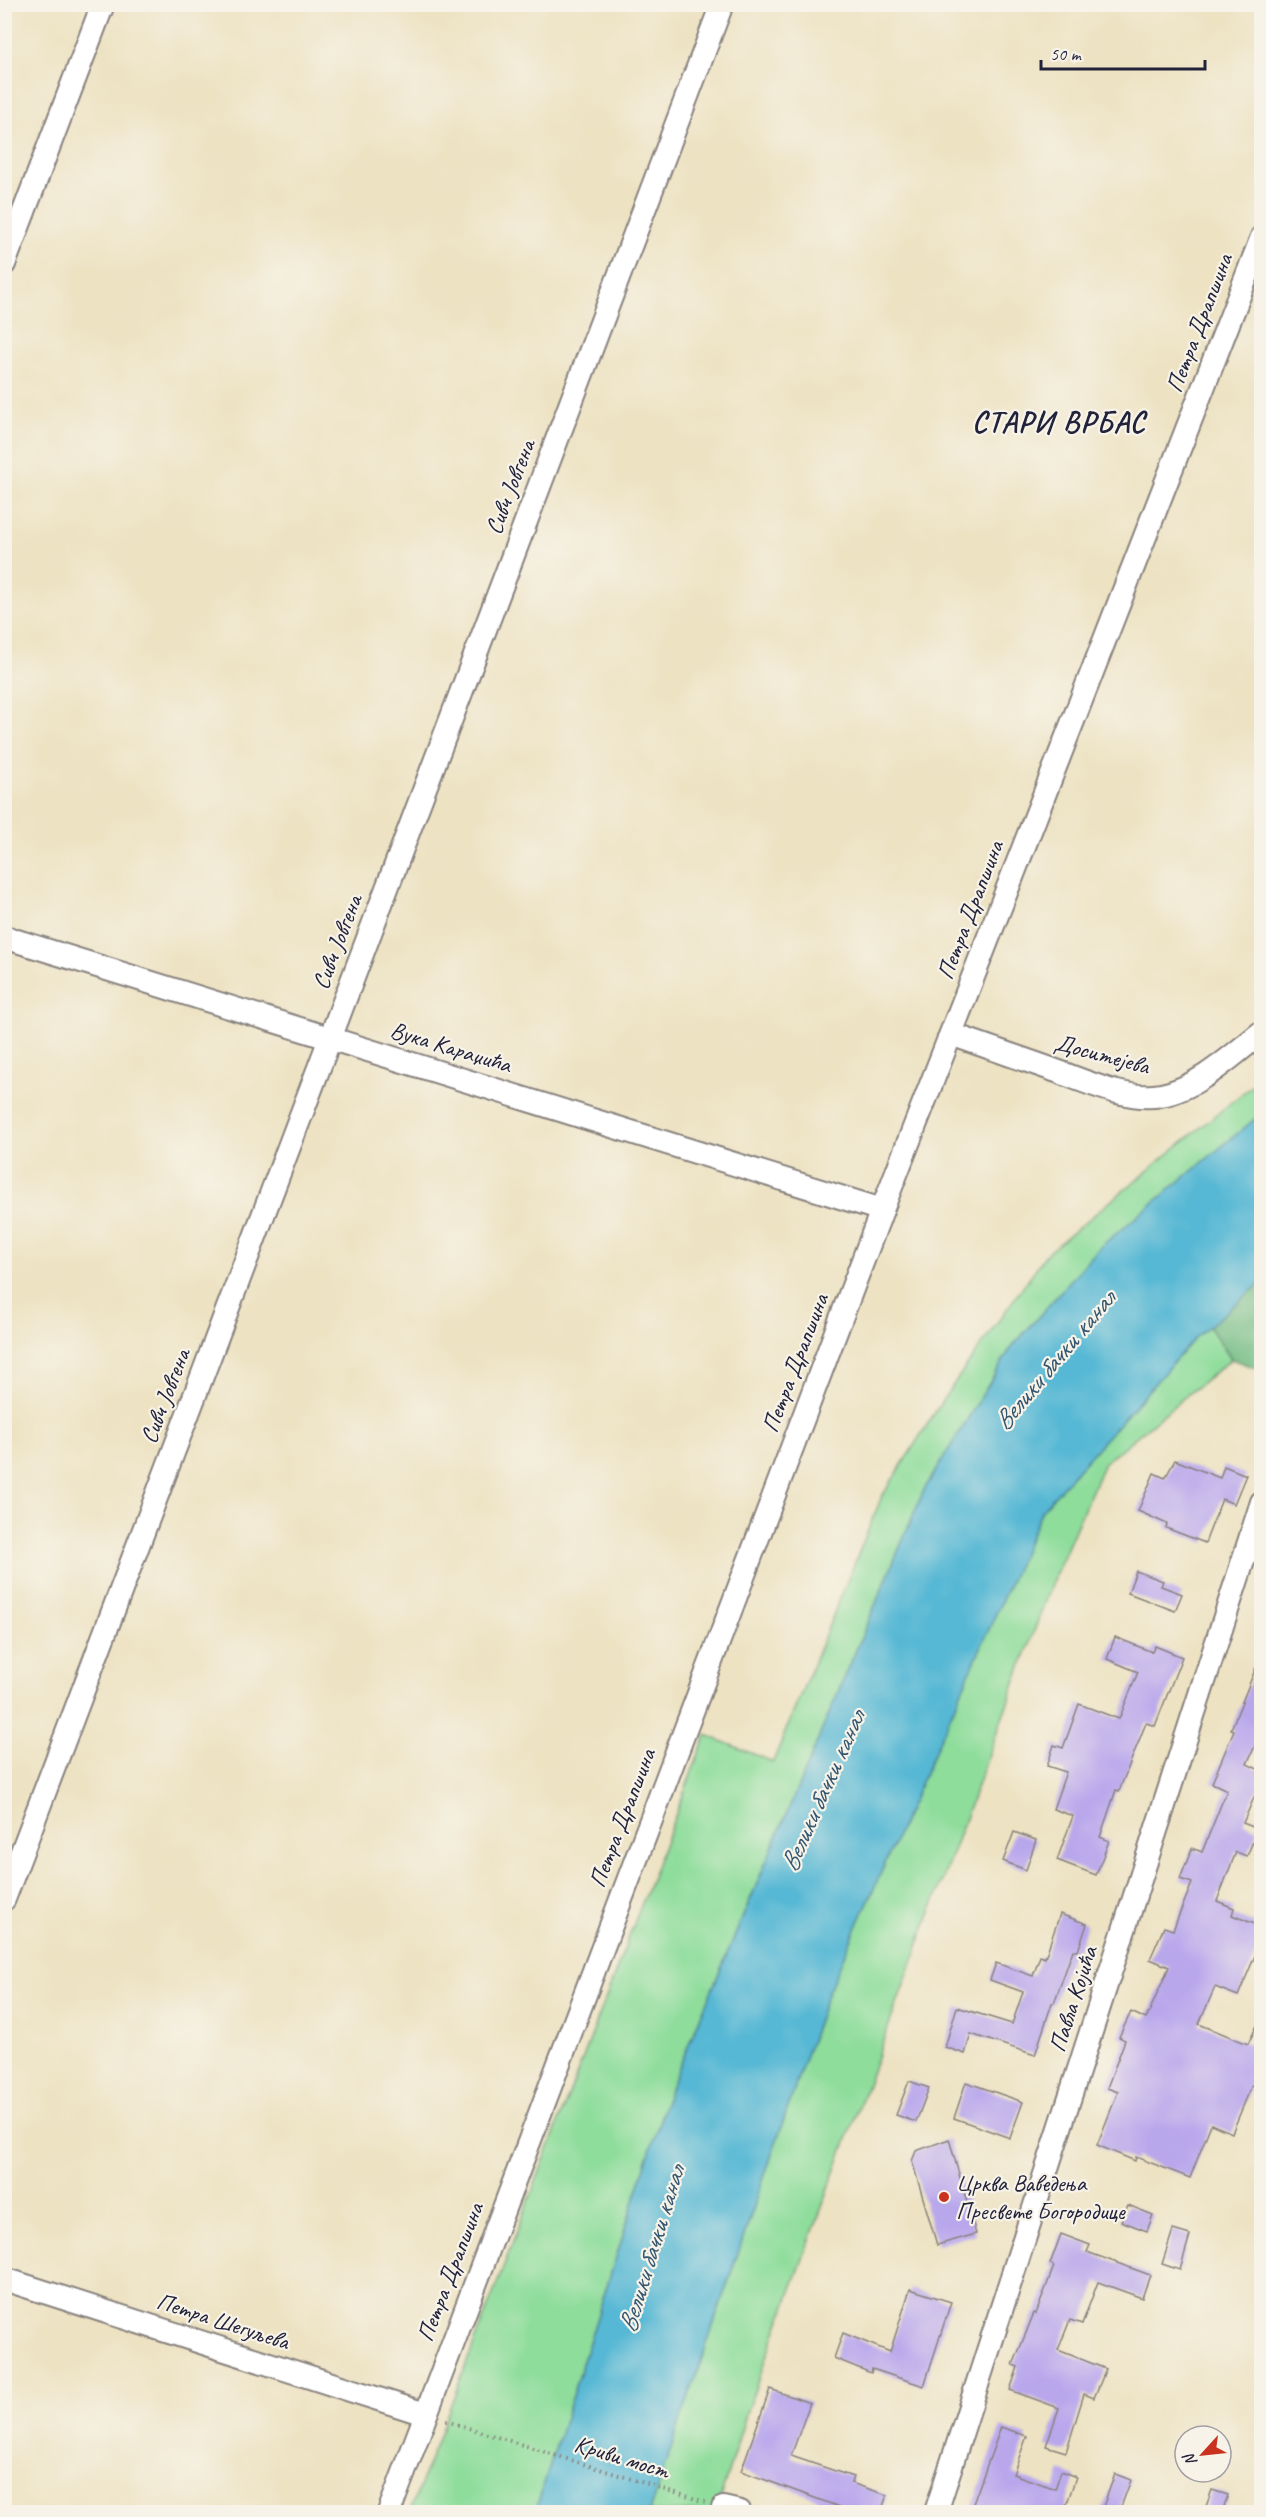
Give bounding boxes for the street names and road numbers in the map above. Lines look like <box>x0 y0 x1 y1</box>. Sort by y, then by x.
street label: Петра Драпшина <box>1159 248 1240 397</box>
street label: Сивч Јовгена <box>478 434 542 538</box>
street label: Петра Драпшина <box>930 835 1011 984</box>
street label: Сивч Јовгена <box>305 889 369 993</box>
street label: Вука Караџића <box>387 1014 516 1080</box>
street label: Доситејева <box>1051 1027 1154 1081</box>
street label: Петра Драпшина <box>755 1288 836 1437</box>
street label: Сивч Јовгена <box>133 1343 197 1447</box>
street label: Петра Драпшина <box>582 1743 663 1892</box>
street label: Павла Којића <box>1042 1941 1105 2056</box>
street label: Петра Драпшина <box>410 2197 491 2346</box>
street label: Петра Шегуљева <box>153 2286 294 2357</box>
street label: Криви мост <box>571 2428 674 2486</box>

